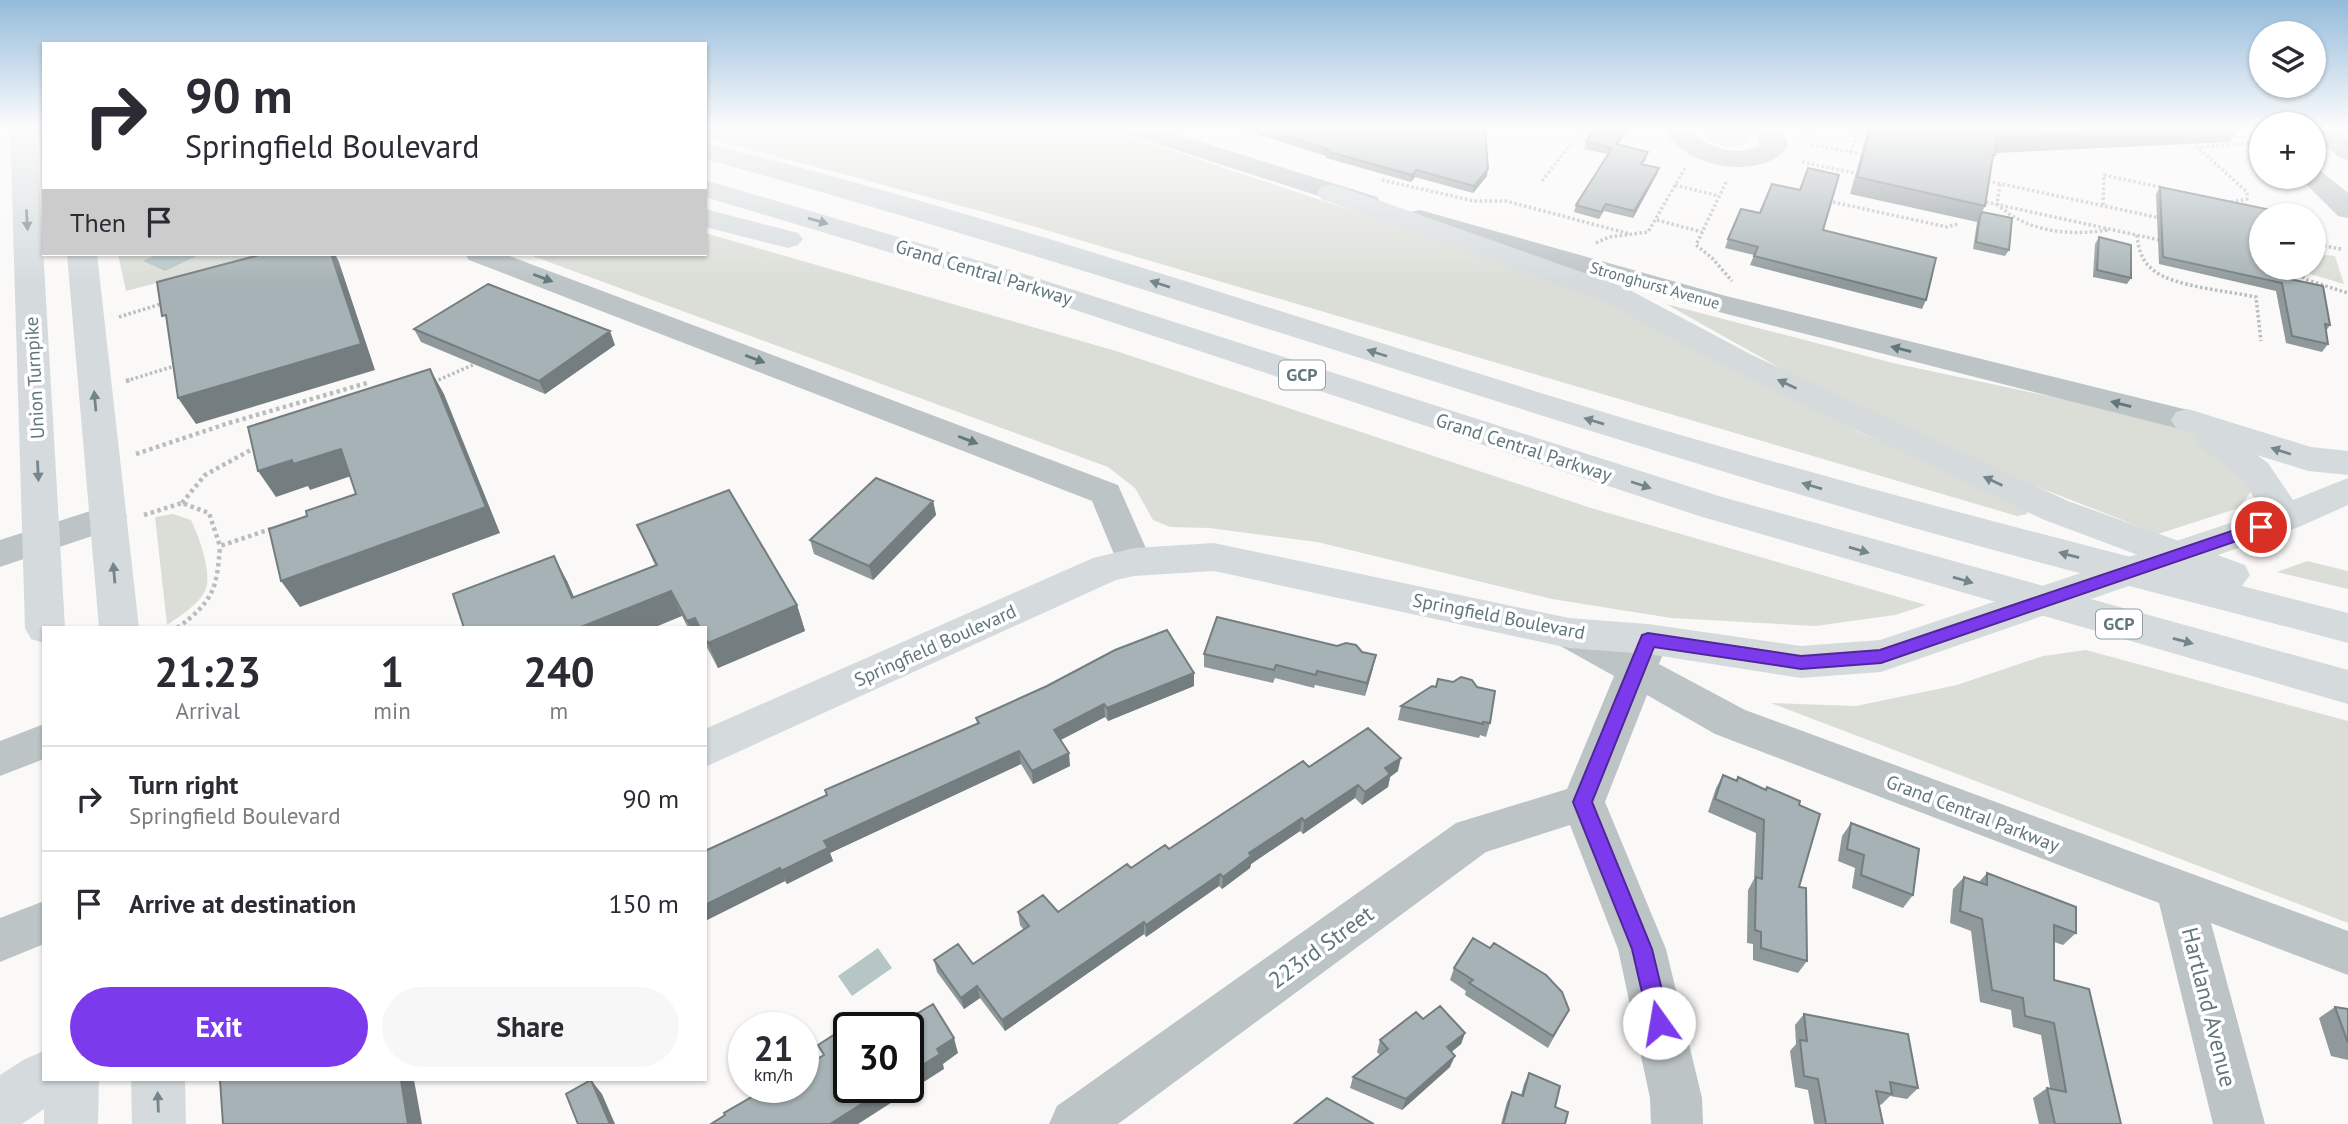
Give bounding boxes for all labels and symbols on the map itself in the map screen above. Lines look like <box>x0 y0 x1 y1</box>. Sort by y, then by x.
one-way arrow <box>21 209 32 231</box>
one-way arrow <box>808 217 829 227</box>
street label: Grand Central Parkway <box>893 234 1075 310</box>
street label: Stronghurst Avenue <box>1588 257 1722 313</box>
one-way arrow <box>532 273 553 284</box>
one-way arrow <box>1149 279 1170 289</box>
street label: Union Turnpike <box>19 316 49 440</box>
one-way arrow <box>1889 343 1911 354</box>
one-way arrow <box>1366 347 1387 358</box>
one-way arrow <box>745 354 766 365</box>
road number: GCP <box>1279 360 1325 390</box>
one-way arrow <box>1777 378 1798 389</box>
one-way arrow <box>89 390 100 412</box>
one-way arrow <box>2110 398 2132 409</box>
street label: Grand Central Parkway <box>1433 407 1615 487</box>
one-way arrow <box>1583 415 1604 426</box>
one-way arrow <box>957 435 978 446</box>
one-way arrow <box>2271 445 2292 455</box>
one-way arrow <box>32 461 43 483</box>
one-way arrow <box>1983 475 2003 487</box>
one-way arrow <box>1631 480 1652 490</box>
one-way arrow <box>1800 480 1822 491</box>
pin <box>2231 497 2291 557</box>
one-way arrow <box>1849 546 1870 556</box>
one-way arrow <box>2058 549 2079 559</box>
one-way arrow <box>108 562 119 584</box>
one-way arrow <box>1953 575 1975 586</box>
street label: Springfield Boulevard <box>1411 588 1587 644</box>
street label: Springfield Boulevard <box>850 598 1020 692</box>
road number: GCP <box>2096 610 2142 638</box>
one-way arrow <box>2172 636 2194 647</box>
street label: Grand Central Parkway <box>1883 769 2063 857</box>
street label: 223rd Street <box>1263 899 1379 994</box>
street label: Hartland Avenue <box>2176 924 2243 1090</box>
position arrow <box>1622 986 1696 1060</box>
speed limit sign: 30 <box>833 1012 924 1103</box>
one-way arrow <box>153 1091 164 1113</box>

